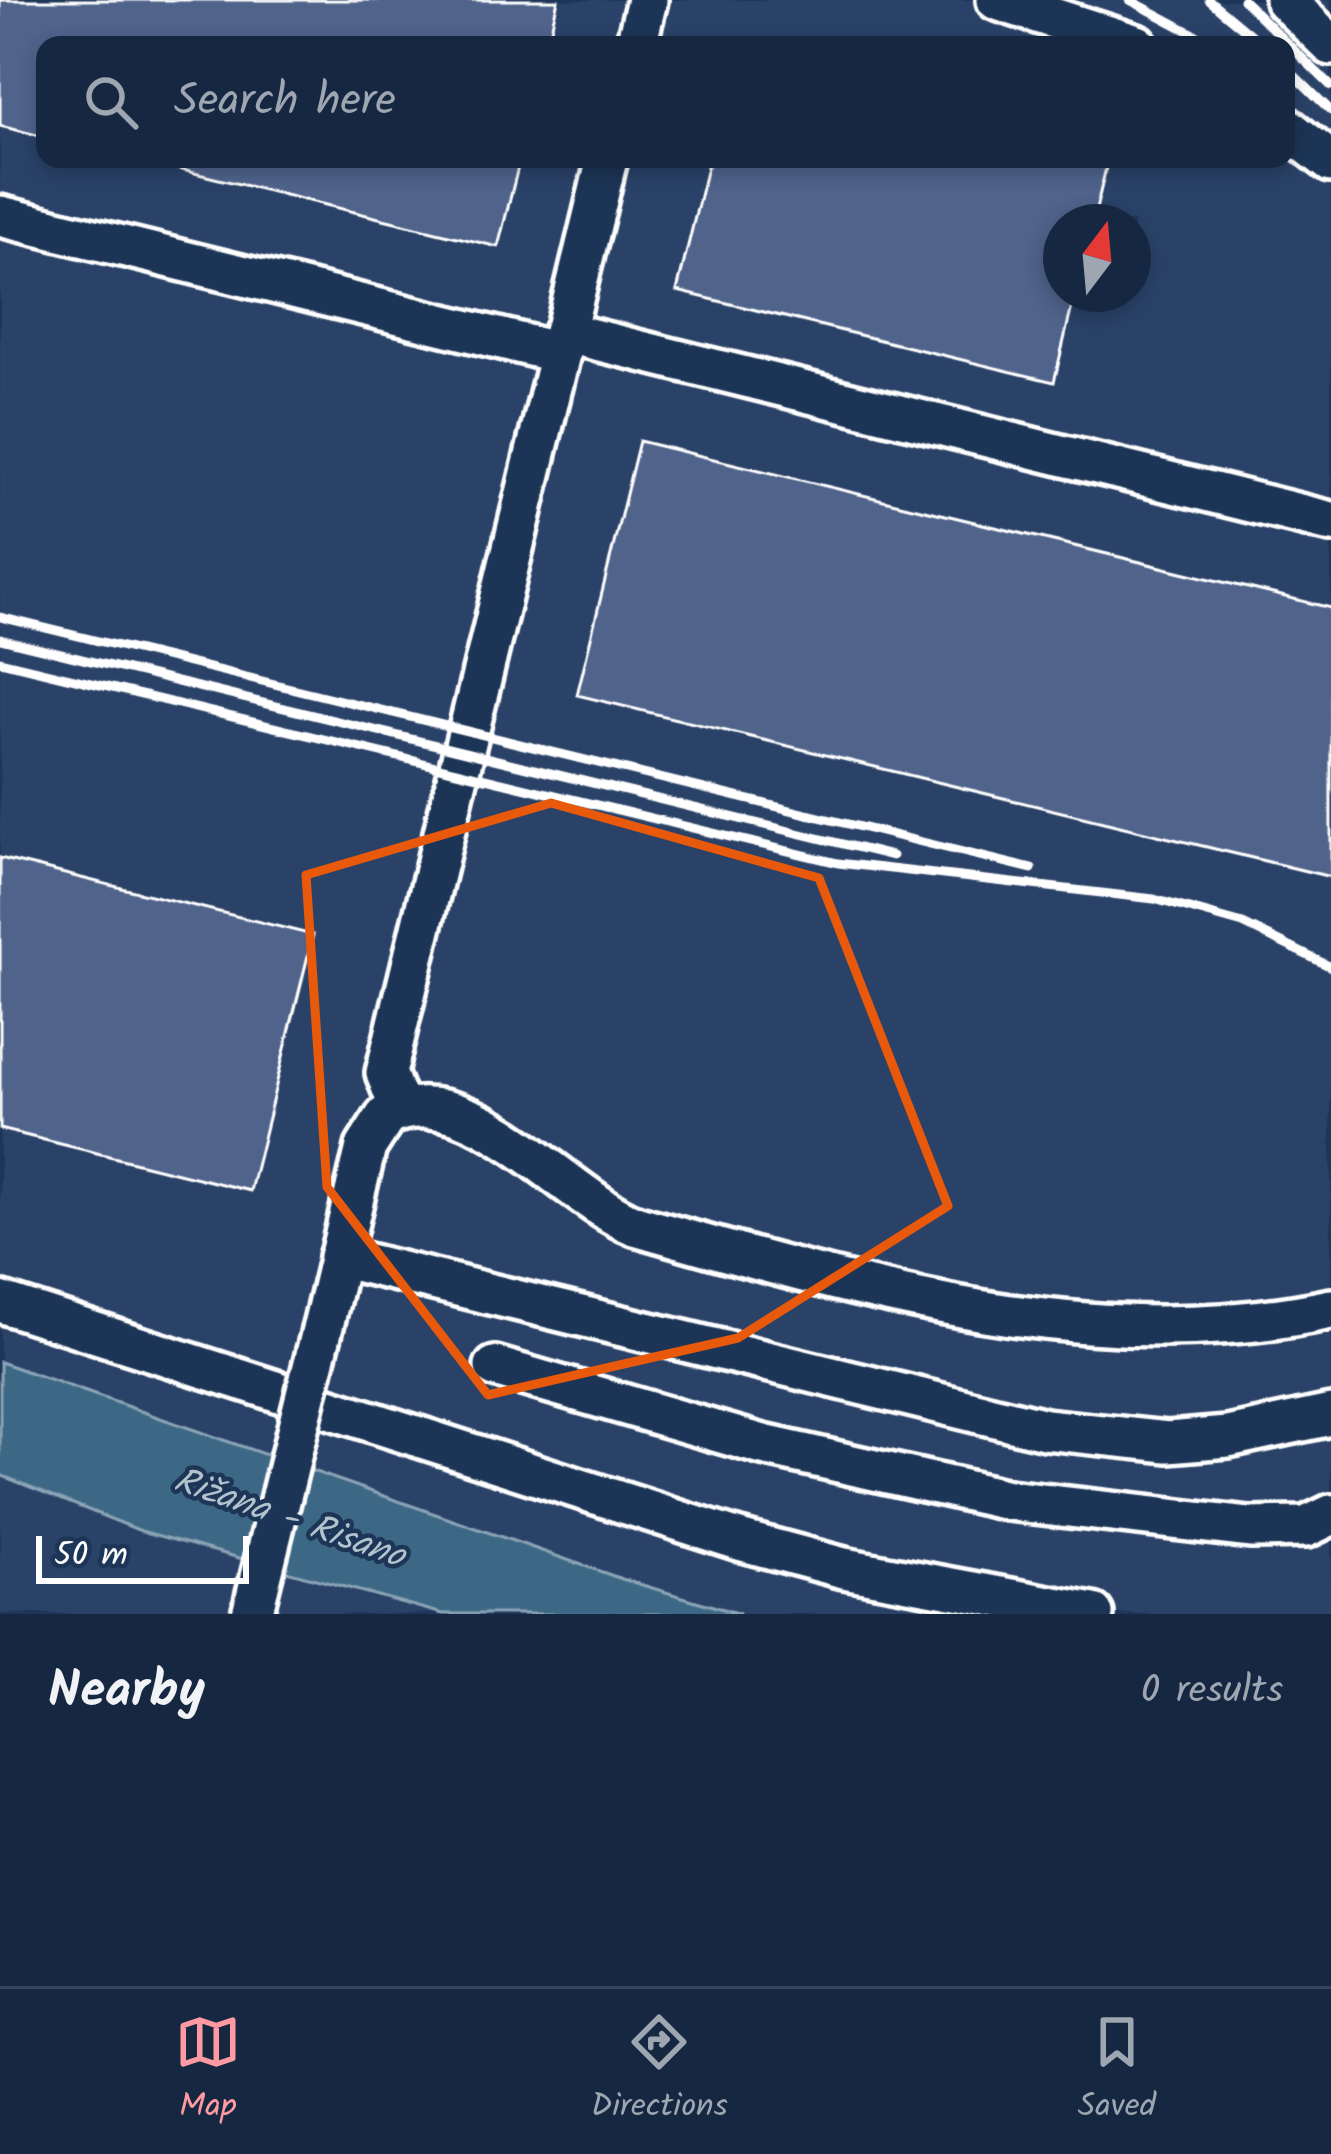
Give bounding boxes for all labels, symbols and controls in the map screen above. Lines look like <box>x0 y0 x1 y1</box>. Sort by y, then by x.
search box <box>36 36 1295 168</box>
text: Search here <box>174 66 396 138</box>
icon: search <box>78 69 144 135</box>
north arrow <box>1043 204 1151 312</box>
water label: Rižana - Risano <box>166 1453 415 1586</box>
scale bar <box>36 1530 249 1583</box>
text: 50 m <box>54 1530 128 1583</box>
text: Nearby <box>48 1652 205 1733</box>
text: 0 results <box>1141 1661 1283 1723</box>
tab: Map <box>175 2009 241 2134</box>
tab: Directions <box>591 2009 728 2134</box>
tab: Saved <box>1078 2009 1156 2134</box>

